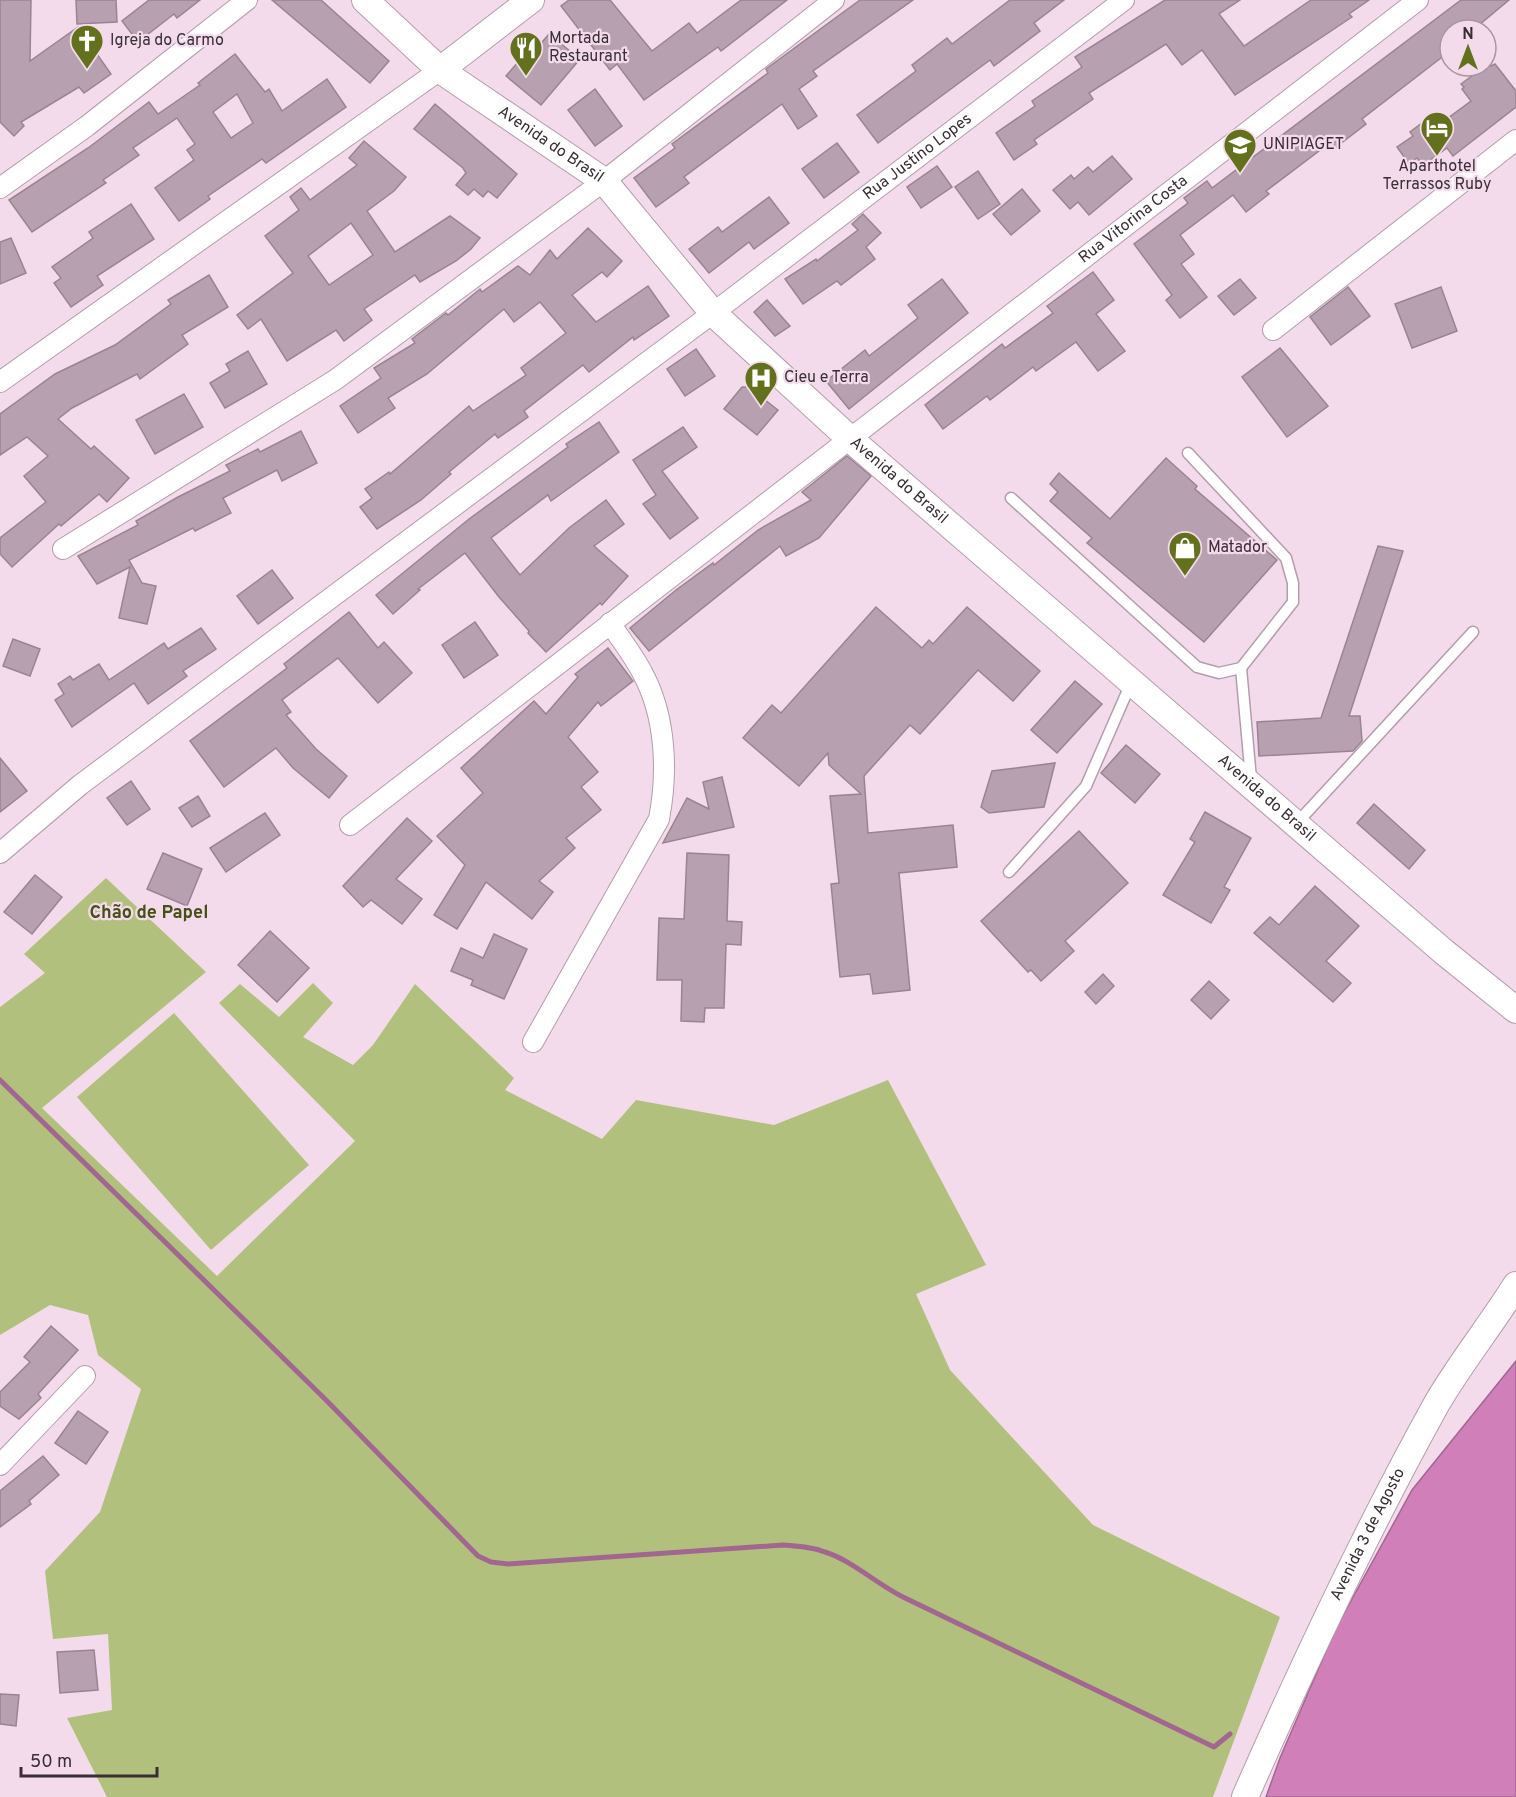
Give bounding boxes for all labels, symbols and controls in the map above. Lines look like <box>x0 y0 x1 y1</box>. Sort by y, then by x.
north arrow <box>1438 18 1498 78</box>
church icon: Igreja do Carmo <box>69 23 105 70</box>
text: N <box>1462 25 1474 45</box>
place label: Mortada Restaurant <box>549 29 628 67</box>
restaurant icon: Mortada Restaurant <box>508 30 544 77</box>
place label: Igreja do Carmo <box>110 31 224 51</box>
street label: Avenida do Brasil <box>494 102 607 188</box>
street label: Rua Justino Lopes <box>859 109 976 205</box>
hotel icon: Aparthotel Terrassos Ruby <box>1419 110 1455 157</box>
school or university icon: UNIPIAGET <box>1222 127 1258 174</box>
place label: UNIPIAGET <box>1263 135 1344 155</box>
place label: Aparthotel Terrassos Ruby <box>1383 157 1491 195</box>
street label: Rua Vitorina Costa <box>1075 171 1192 268</box>
hospital icon: Cieu e Terra <box>743 360 779 407</box>
place label: Cieu e Terra <box>784 368 869 388</box>
street label: Avenida do Brasil <box>845 433 952 529</box>
shop icon: Matador <box>1167 530 1203 577</box>
place label: Matador <box>1208 538 1267 558</box>
street label: Avenida do Brasil <box>1213 751 1320 846</box>
district label: Chão de Papel <box>90 902 208 925</box>
street label: Avenida 3 de Agosto <box>1327 1465 1410 1604</box>
scale bar <box>21 1740 158 1778</box>
text: 50 m <box>30 1751 72 1774</box>

